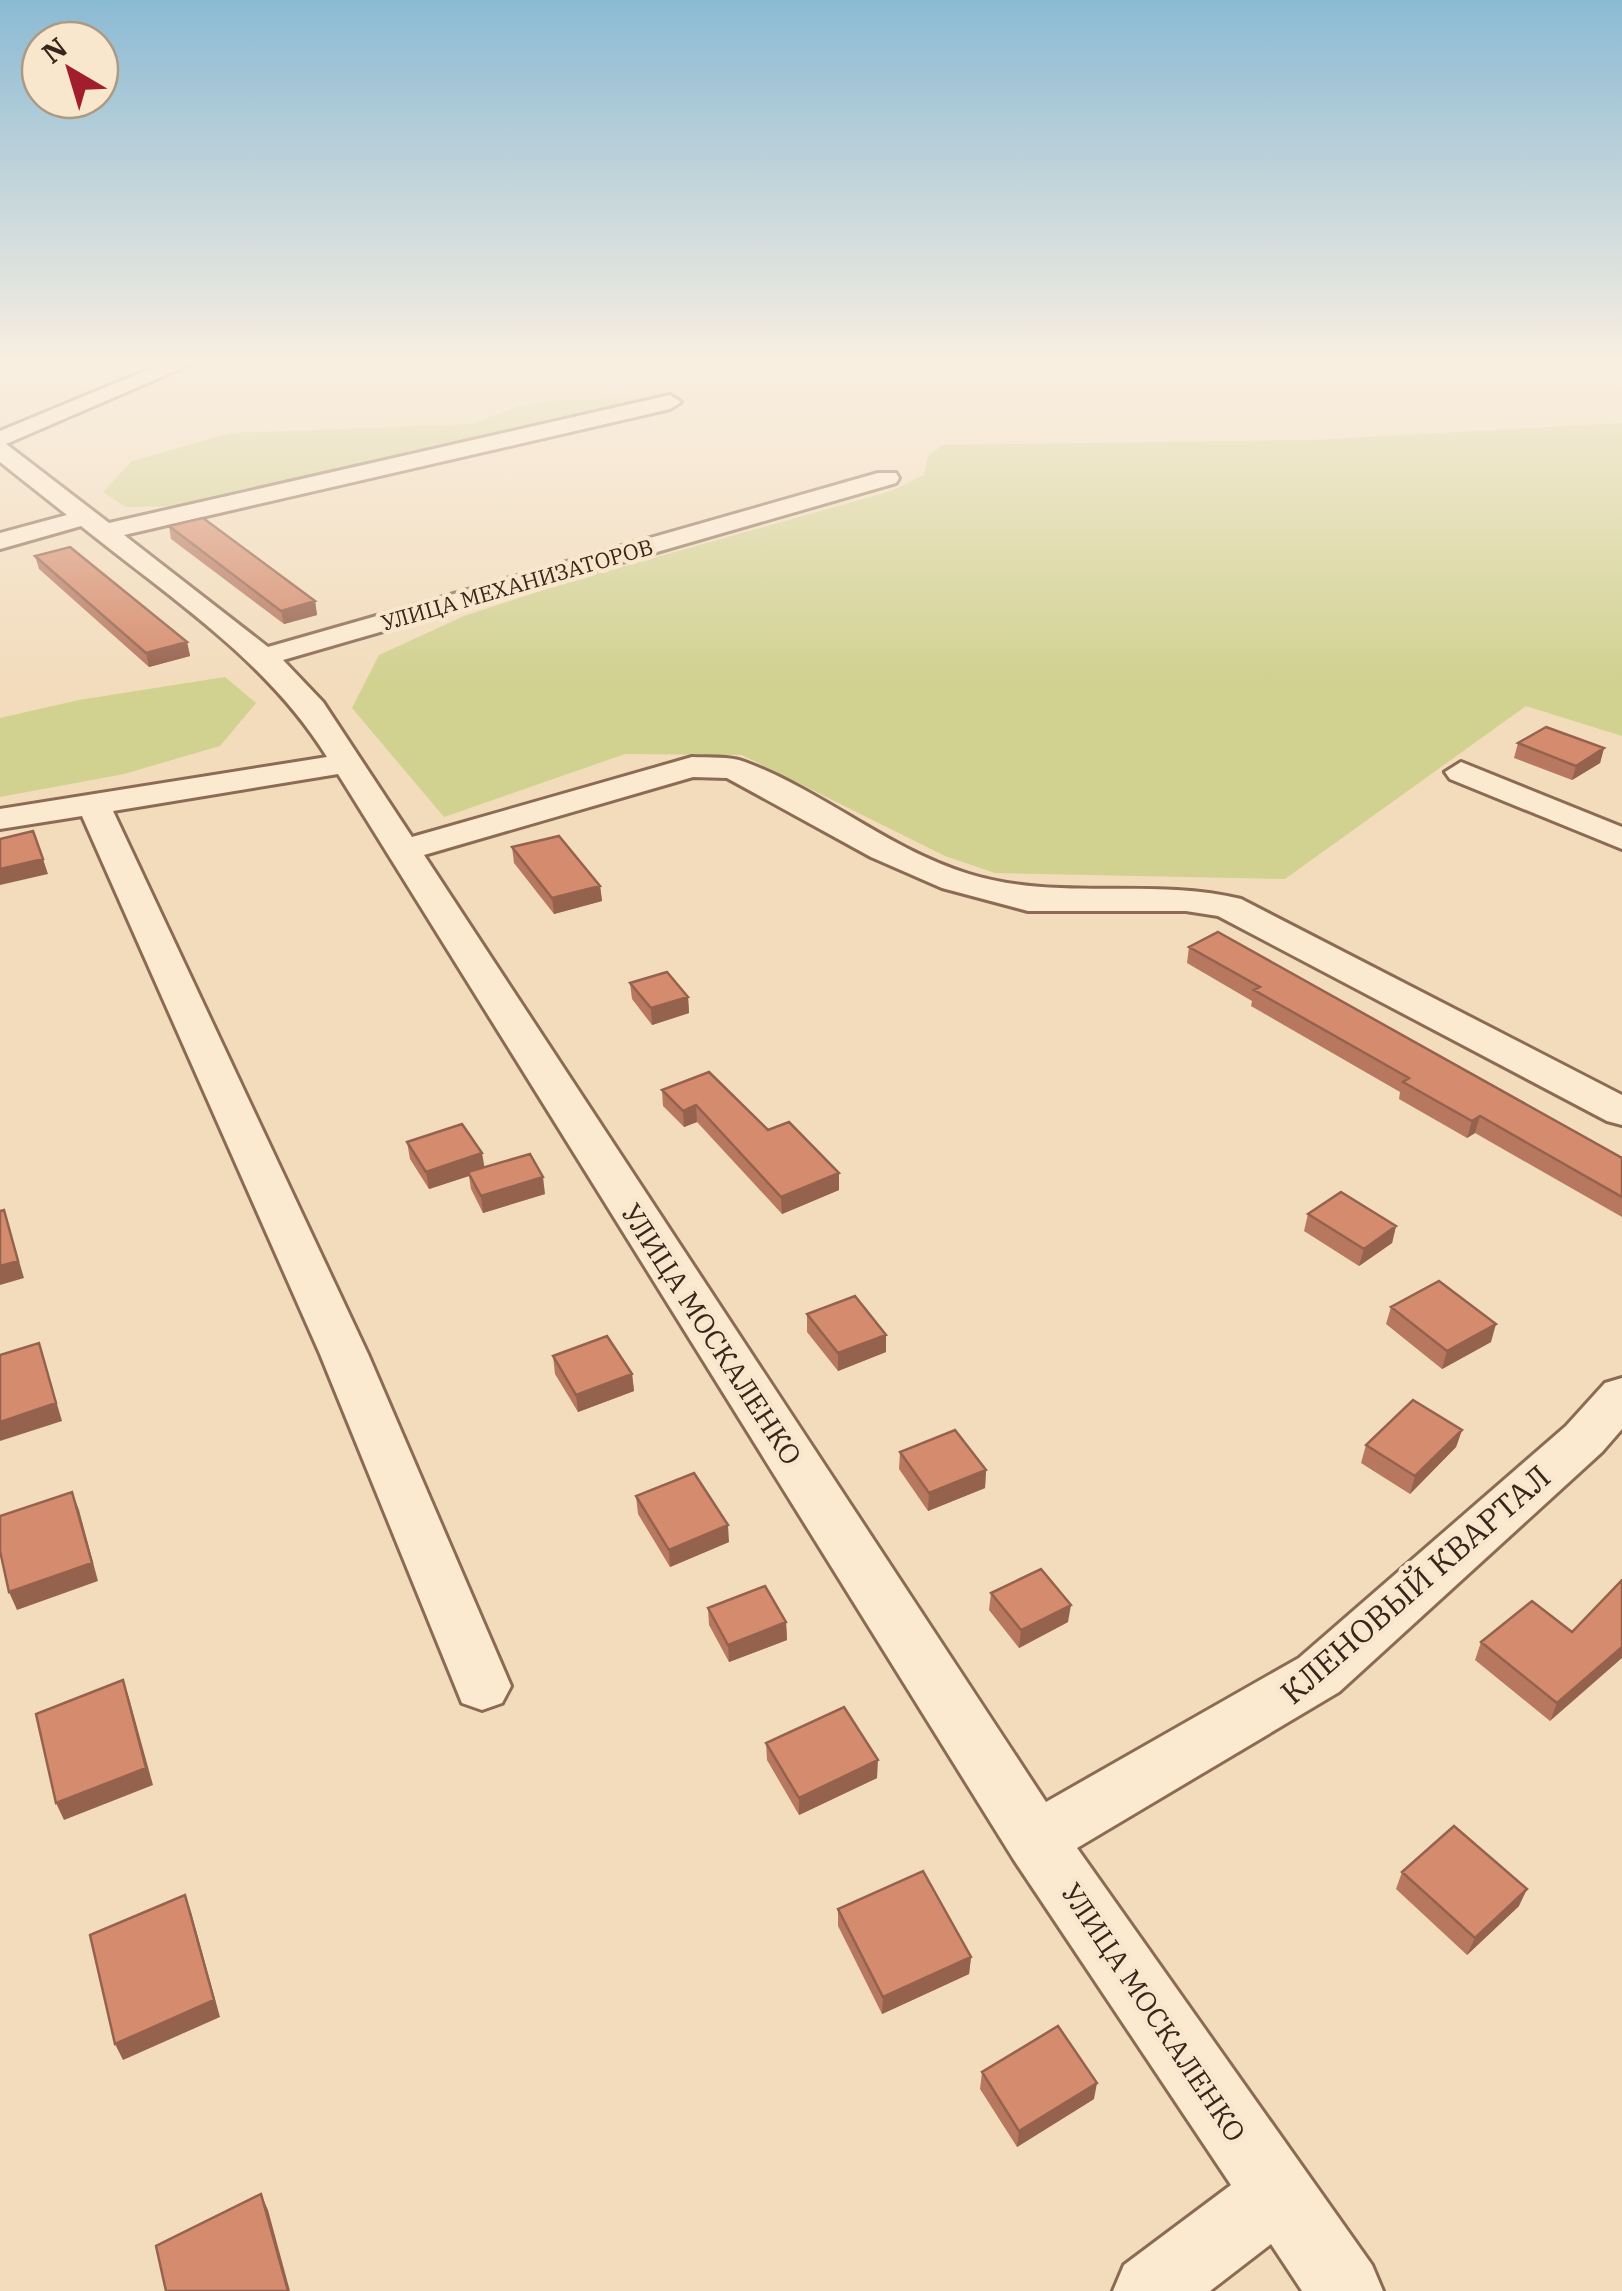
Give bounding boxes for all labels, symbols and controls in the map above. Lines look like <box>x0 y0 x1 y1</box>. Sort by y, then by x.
north arrow <box>20 20 120 120</box>
text: N <box>34 29 74 71</box>
street label: УЛИЦА МЕХАНИЗАТОРОВ <box>378 531 656 637</box>
street label: УЛИЦА МОСКАЛЕНКО <box>614 1196 810 1472</box>
street label: КЛЕНОВЫЙ КВАРТАЛ <box>1271 1455 1559 1713</box>
street label: УЛИЦА МОСКАЛЕНКО <box>1054 1875 1254 2149</box>

